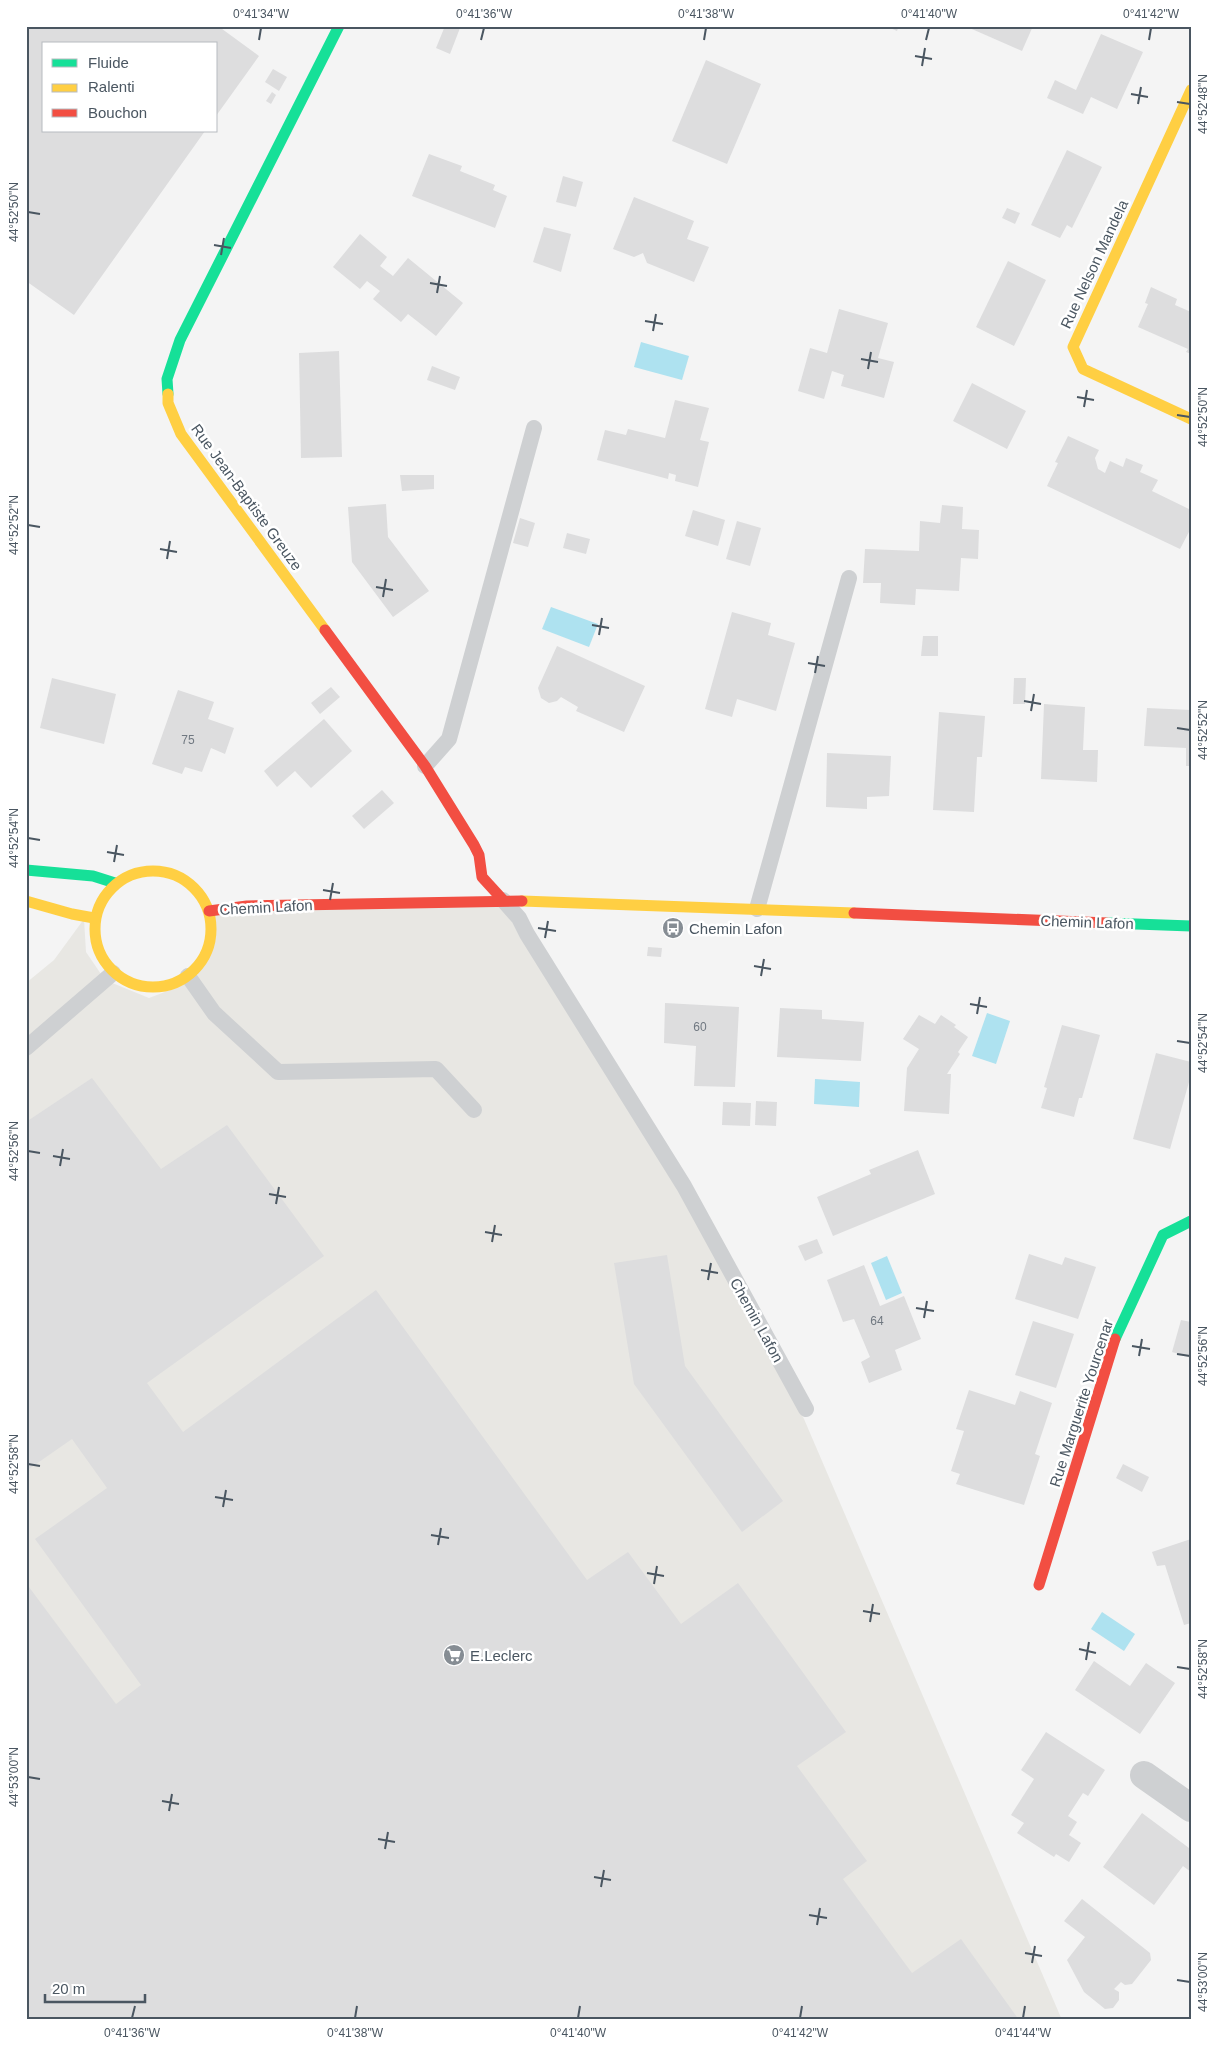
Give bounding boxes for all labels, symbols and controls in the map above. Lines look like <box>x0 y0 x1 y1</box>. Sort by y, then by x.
text: 0°41'34"W <box>233 7 290 21</box>
text: 0°41'36"W <box>456 7 513 21</box>
text: 0°41'38"W <box>678 7 735 21</box>
text: 0°41'40"W <box>901 7 958 21</box>
text: 0°41'42"W <box>1123 7 1180 21</box>
legend <box>42 42 218 132</box>
text: Fluide <box>88 54 129 71</box>
text: 44°52'48"N <box>1196 74 1210 134</box>
text: Ralenti <box>88 78 135 95</box>
text: Bouchon <box>88 104 147 121</box>
text: 44°52'50"N <box>7 182 21 242</box>
street label: Rue Nelson Mandela <box>1057 196 1132 331</box>
text: 44°52'50"N <box>1196 387 1210 447</box>
street label: Rue Jean-Baptiste Greuze <box>188 421 306 573</box>
text: 44°52'52"N <box>7 495 21 555</box>
text: 44°52'52"N <box>1196 700 1210 760</box>
house number: 75 <box>181 733 195 747</box>
text: 44°52'54"N <box>7 808 21 868</box>
street label: Chemin Lafon <box>219 896 313 918</box>
street label: Chemin Lafon <box>1040 912 1134 932</box>
bus stop icon: Chemin Lafon <box>661 916 685 940</box>
place label: Chemin Lafon <box>689 920 782 937</box>
text: 44°52'54"N <box>1196 1013 1210 1073</box>
house number: 60 <box>693 1020 707 1034</box>
text: 44°52'56"N <box>7 1121 21 1181</box>
street label: Chemin Lafon <box>727 1275 787 1365</box>
house number: 64 <box>870 1314 884 1328</box>
street label: Rue Marguerite Yourcenar <box>1046 1317 1116 1489</box>
text: 44°52'56"N <box>1196 1326 1210 1386</box>
text: 44°52'58"N <box>7 1434 21 1494</box>
text: 44°52'58"N <box>1196 1639 1210 1699</box>
supermarket icon: E.Leclerc <box>442 1643 466 1667</box>
place label: E.Leclerc <box>470 1647 533 1664</box>
text: 44°53'00"N <box>7 1747 21 1807</box>
text: 44°53'00"N <box>1196 1952 1210 2012</box>
scale bar <box>45 1971 145 2003</box>
text: 20 m <box>52 1980 85 1997</box>
text: 0°41'36"W <box>104 2026 161 2040</box>
text: 0°41'38"W <box>327 2026 384 2040</box>
text: 0°41'40"W <box>550 2026 607 2040</box>
text: 0°41'42"W <box>772 2026 829 2040</box>
text: 0°41'44"W <box>995 2026 1052 2040</box>

